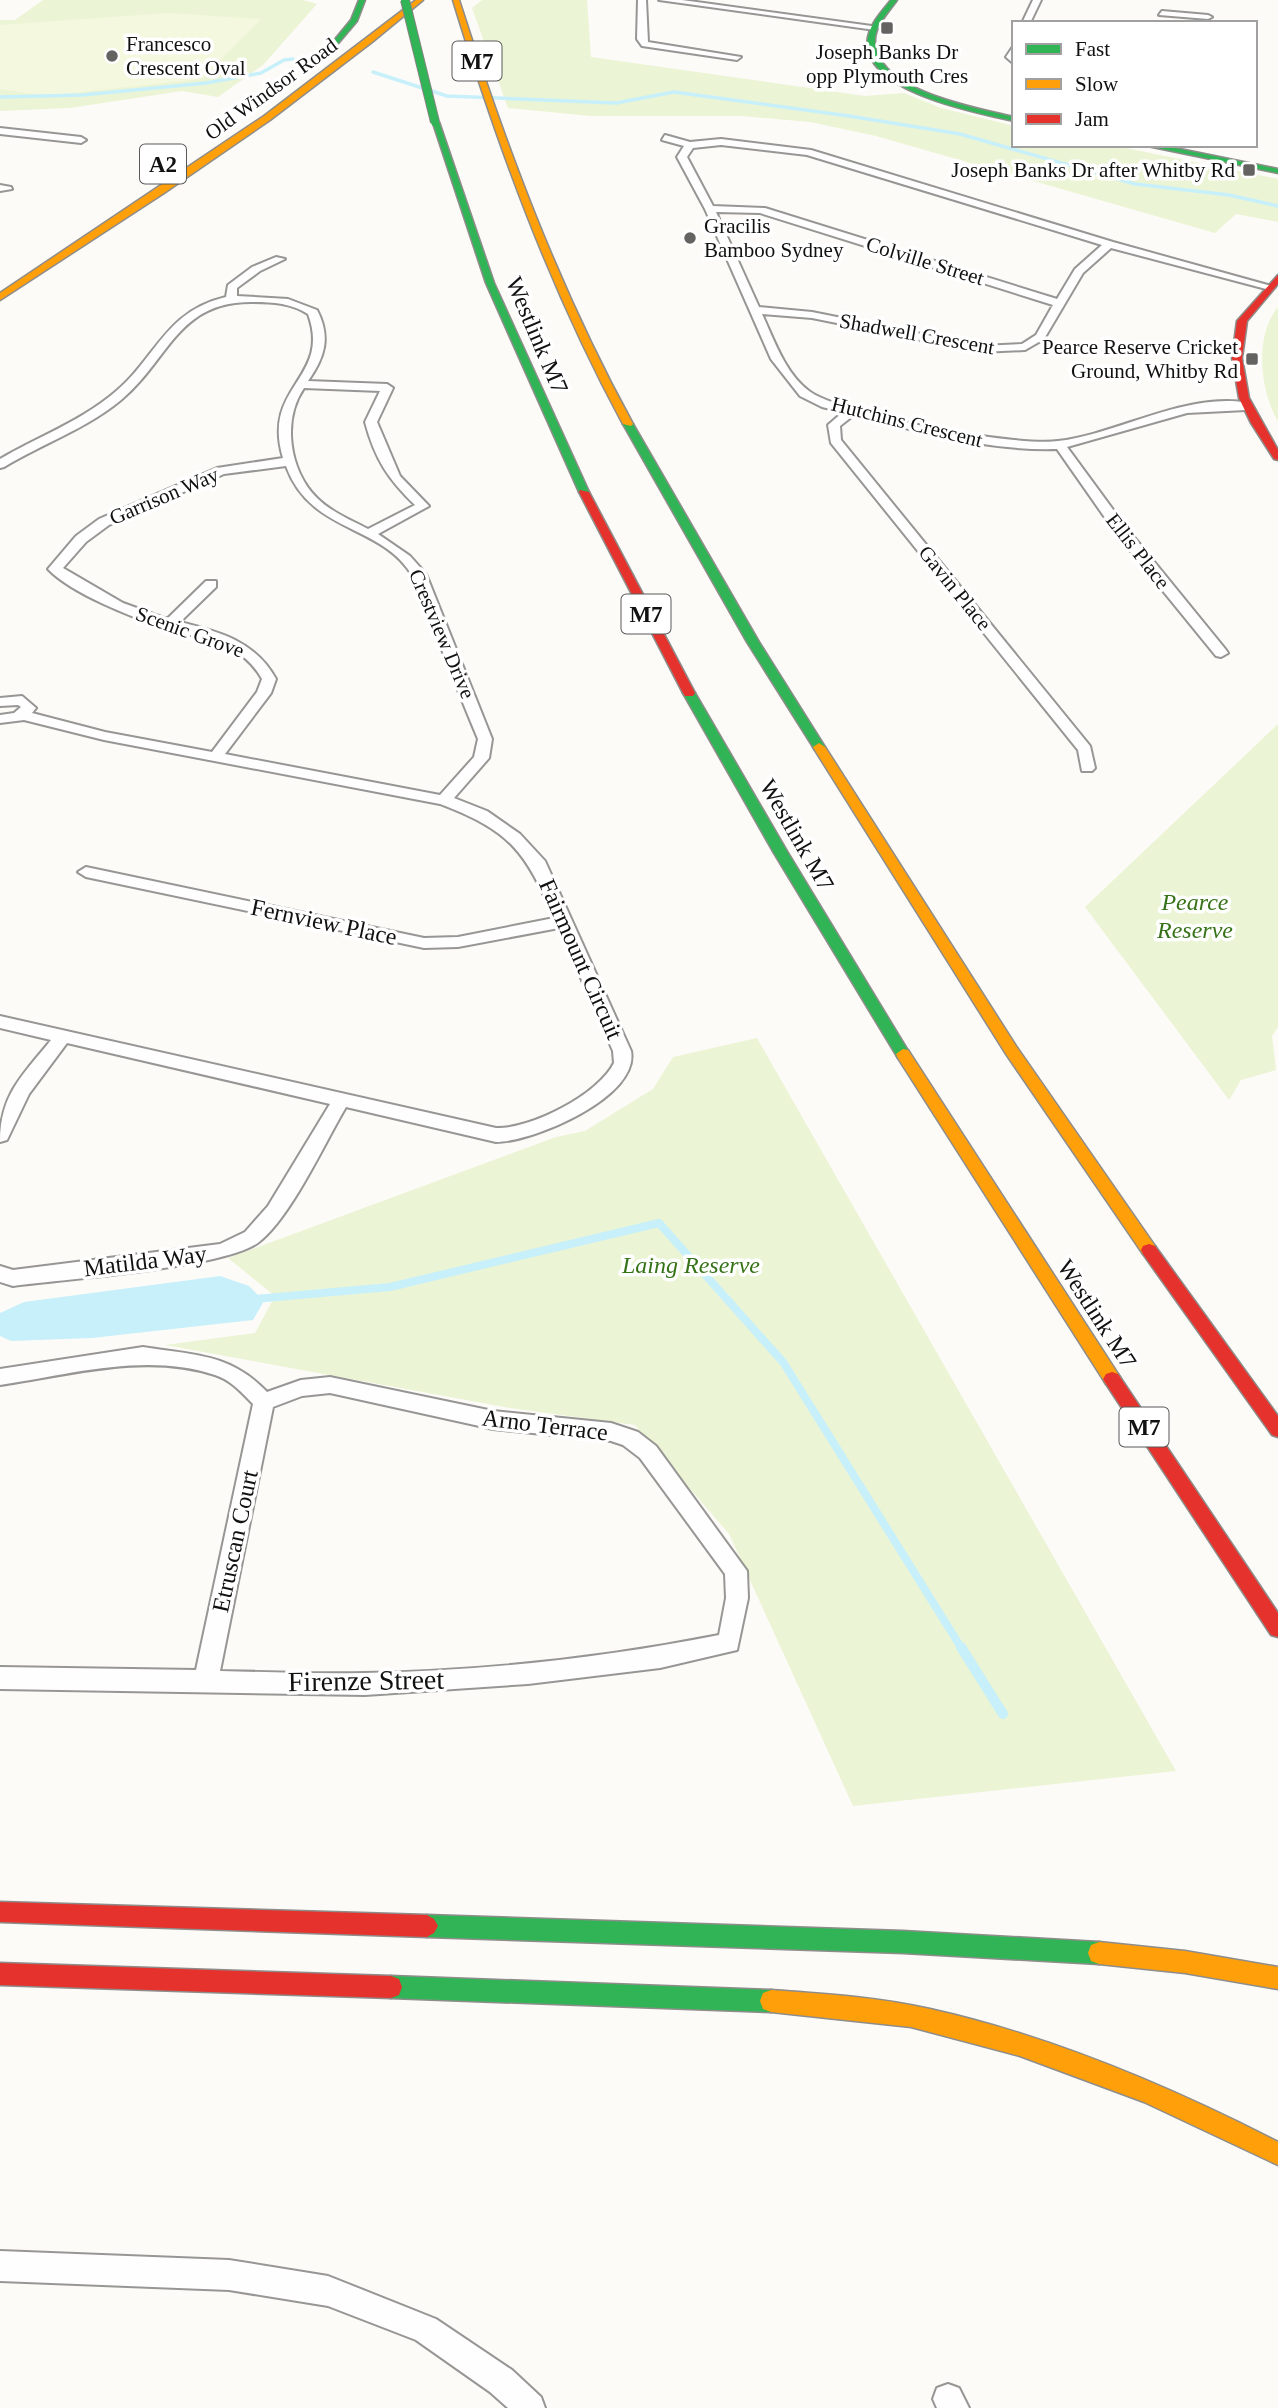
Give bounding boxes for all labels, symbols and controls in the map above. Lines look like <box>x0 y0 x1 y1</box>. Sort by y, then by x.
marker: Joseph Banks Dr opp Plymouth Cres <box>879 20 895 36</box>
legend <box>1012 21 1257 147</box>
place label: Francesco Crescent Oval <box>126 32 246 80</box>
street label: Old Windsor Road <box>200 33 342 145</box>
text: Fast <box>1075 37 1110 61</box>
place label: Joseph Banks Dr opp Plymouth Cres <box>806 40 968 88</box>
road number: M7 <box>452 41 502 80</box>
marker: Francesco Crescent Oval <box>104 48 120 64</box>
text: Slow <box>1075 72 1119 96</box>
text: Jam <box>1075 107 1109 131</box>
road number: A2 <box>140 144 186 183</box>
place label: Joseph Banks Dr after Whitby Rd <box>951 158 1235 182</box>
marker: Joseph Banks Dr after Whitby Rd <box>1241 162 1257 178</box>
place label: Gracilis Bamboo Sydney <box>704 214 844 262</box>
marker: Gracilis Bamboo Sydney <box>682 230 698 246</box>
street label: Colville Street <box>863 232 987 290</box>
street label: Westlink M7 <box>501 273 573 397</box>
street label: Shadwell Crescent <box>838 309 996 359</box>
place label: Pearce Reserve Cricket Ground, Whitby Rd <box>1042 335 1238 383</box>
marker: Pearce Reserve Cricket Ground, Whitby Rd <box>1244 351 1260 367</box>
street label: Hutchins Crescent <box>829 392 985 452</box>
street label: Garrison Way <box>106 462 223 530</box>
street label: Ellis Place <box>1101 508 1175 594</box>
street label: Gavin Place <box>914 541 996 635</box>
street label: Crestview Drive <box>404 566 480 702</box>
road number: M7 <box>622 594 670 634</box>
street label: Scenic Grove <box>132 601 248 663</box>
street label: Westlink M7 <box>755 775 839 895</box>
street label: Fairmount Circuit <box>534 875 628 1043</box>
park label: Pearce Reserve <box>1156 889 1233 943</box>
street label: Fernview Place <box>249 894 399 950</box>
street label: Matilda Way <box>82 1241 208 1281</box>
park label: Laing Reserve <box>621 1252 760 1278</box>
street label: Westlink M7 <box>1052 1255 1142 1373</box>
street label: Arno Terrace <box>481 1404 609 1446</box>
road number: M7 <box>1120 1408 1168 1446</box>
street label: Etruscan Court <box>207 1467 263 1614</box>
street label: Firenze Street <box>288 1664 445 1697</box>

